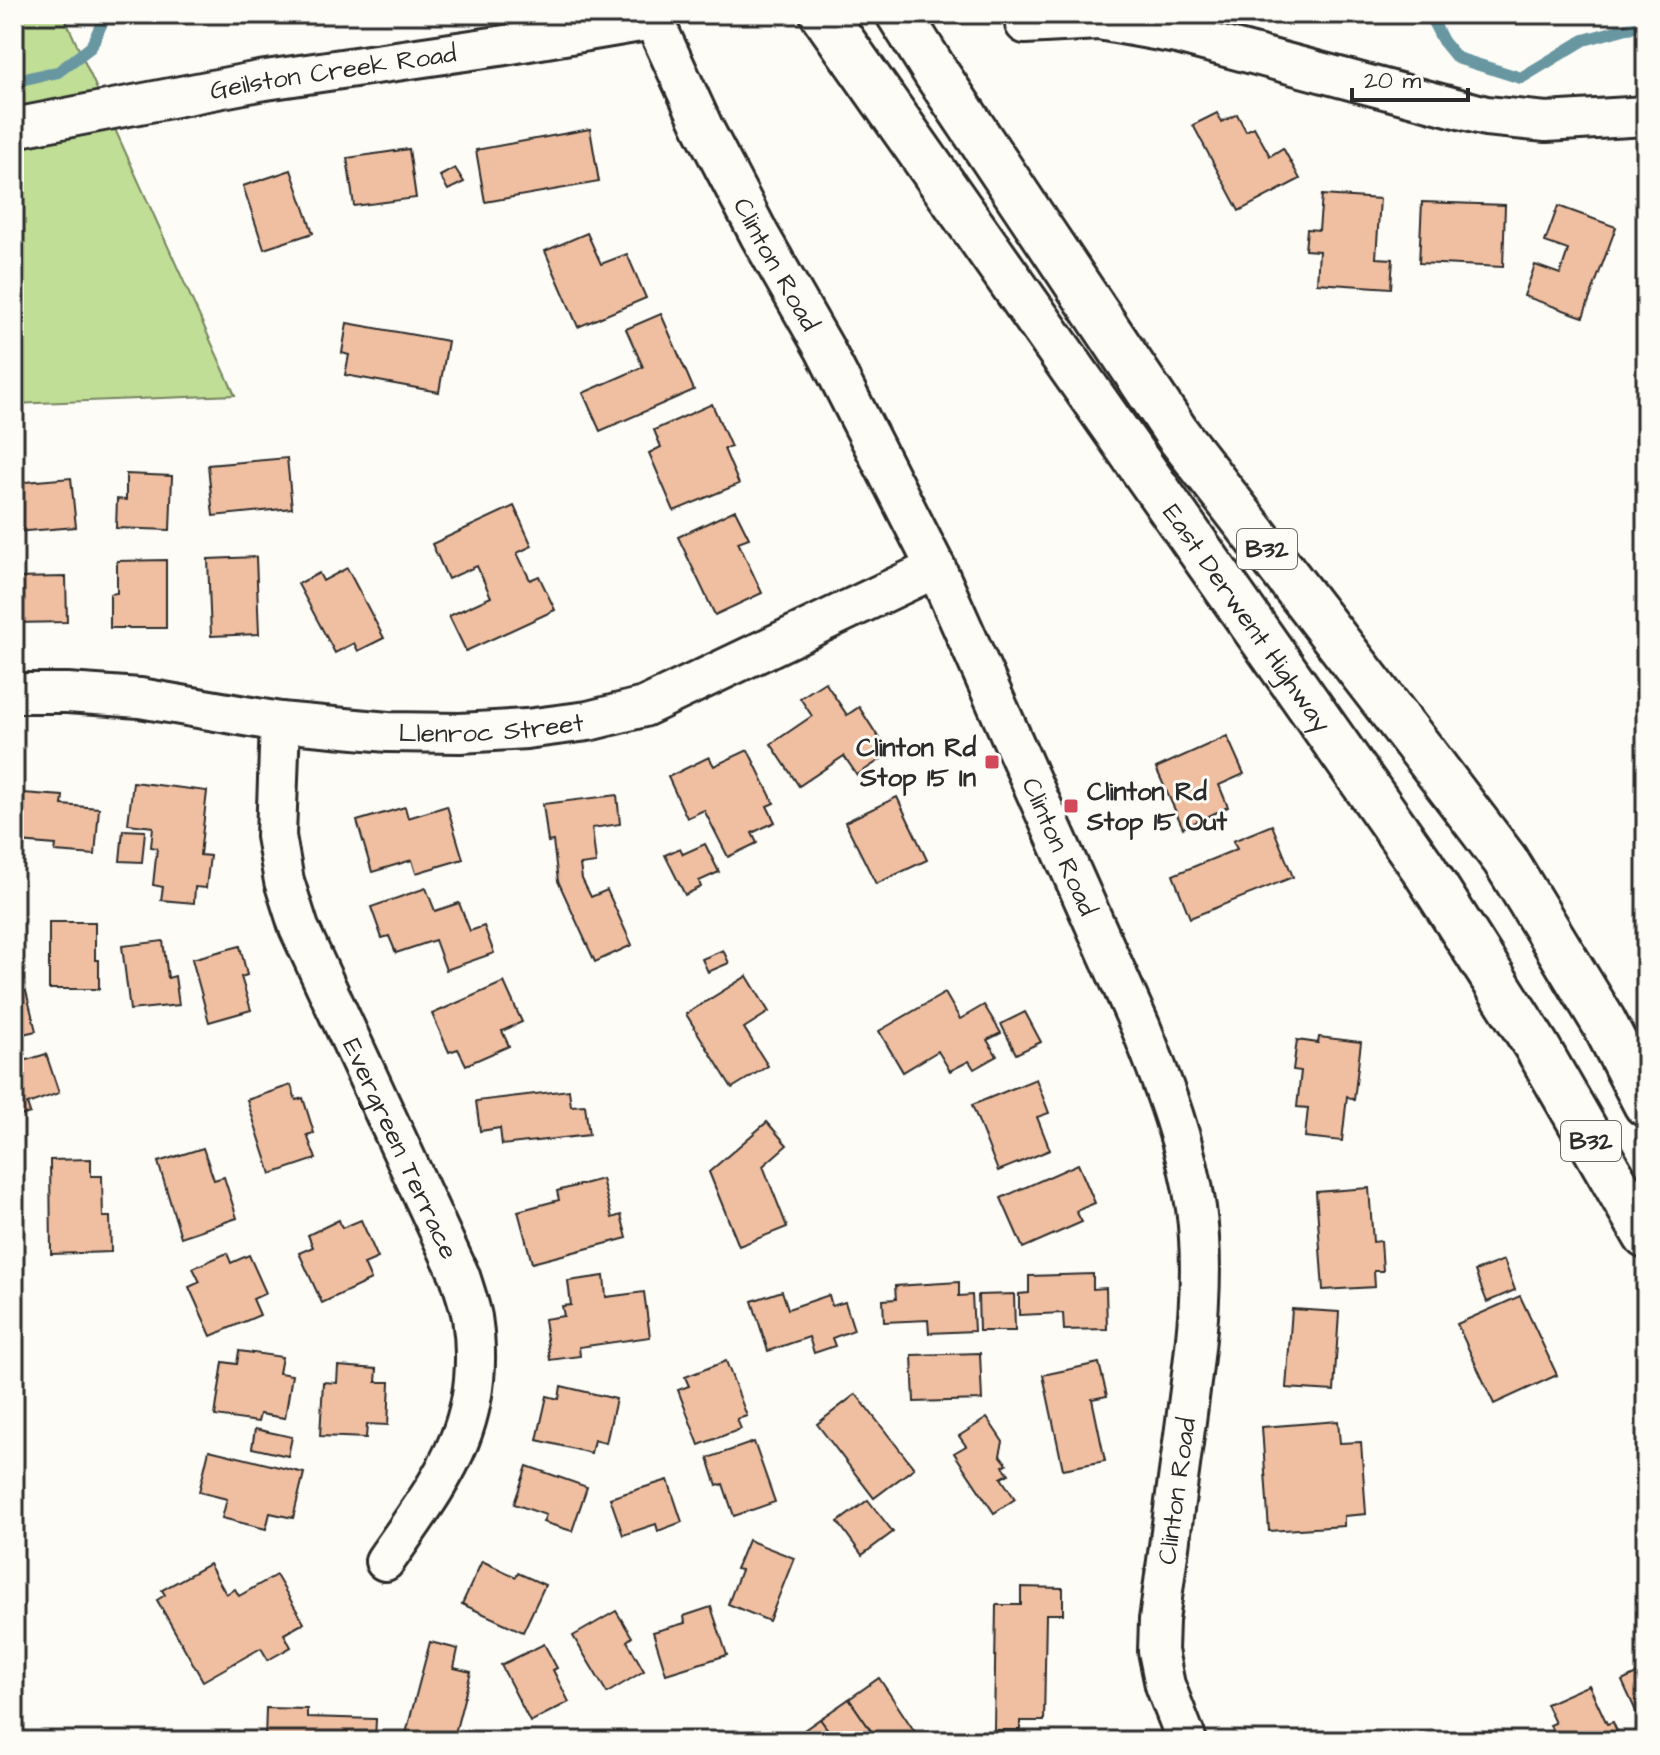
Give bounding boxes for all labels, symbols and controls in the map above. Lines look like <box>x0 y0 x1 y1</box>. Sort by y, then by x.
street label: Geilston Creek Road <box>207 35 459 109</box>
scale bar <box>1352 52 1468 102</box>
text: 20 m <box>1364 64 1421 98</box>
street label: Clinton Road <box>724 192 828 338</box>
street label: East Derwent Highway <box>1154 497 1339 741</box>
road number: B32 <box>1237 529 1297 569</box>
street label: Llenroc Street <box>398 705 586 752</box>
place label: Clinton Rd Stop 15 In <box>856 730 977 796</box>
marker: Clinton Rd Stop 15 In <box>983 753 1001 771</box>
street label: Clinton Road <box>1013 772 1106 922</box>
place label: Clinton Rd Stop 15 Out <box>1086 774 1227 840</box>
marker: Clinton Rd Stop 15 Out <box>1062 797 1080 815</box>
street label: Evergreen Terrace <box>333 1033 467 1265</box>
road number: B32 <box>1561 1121 1621 1161</box>
street label: Clinton Road <box>1149 1416 1205 1567</box>

